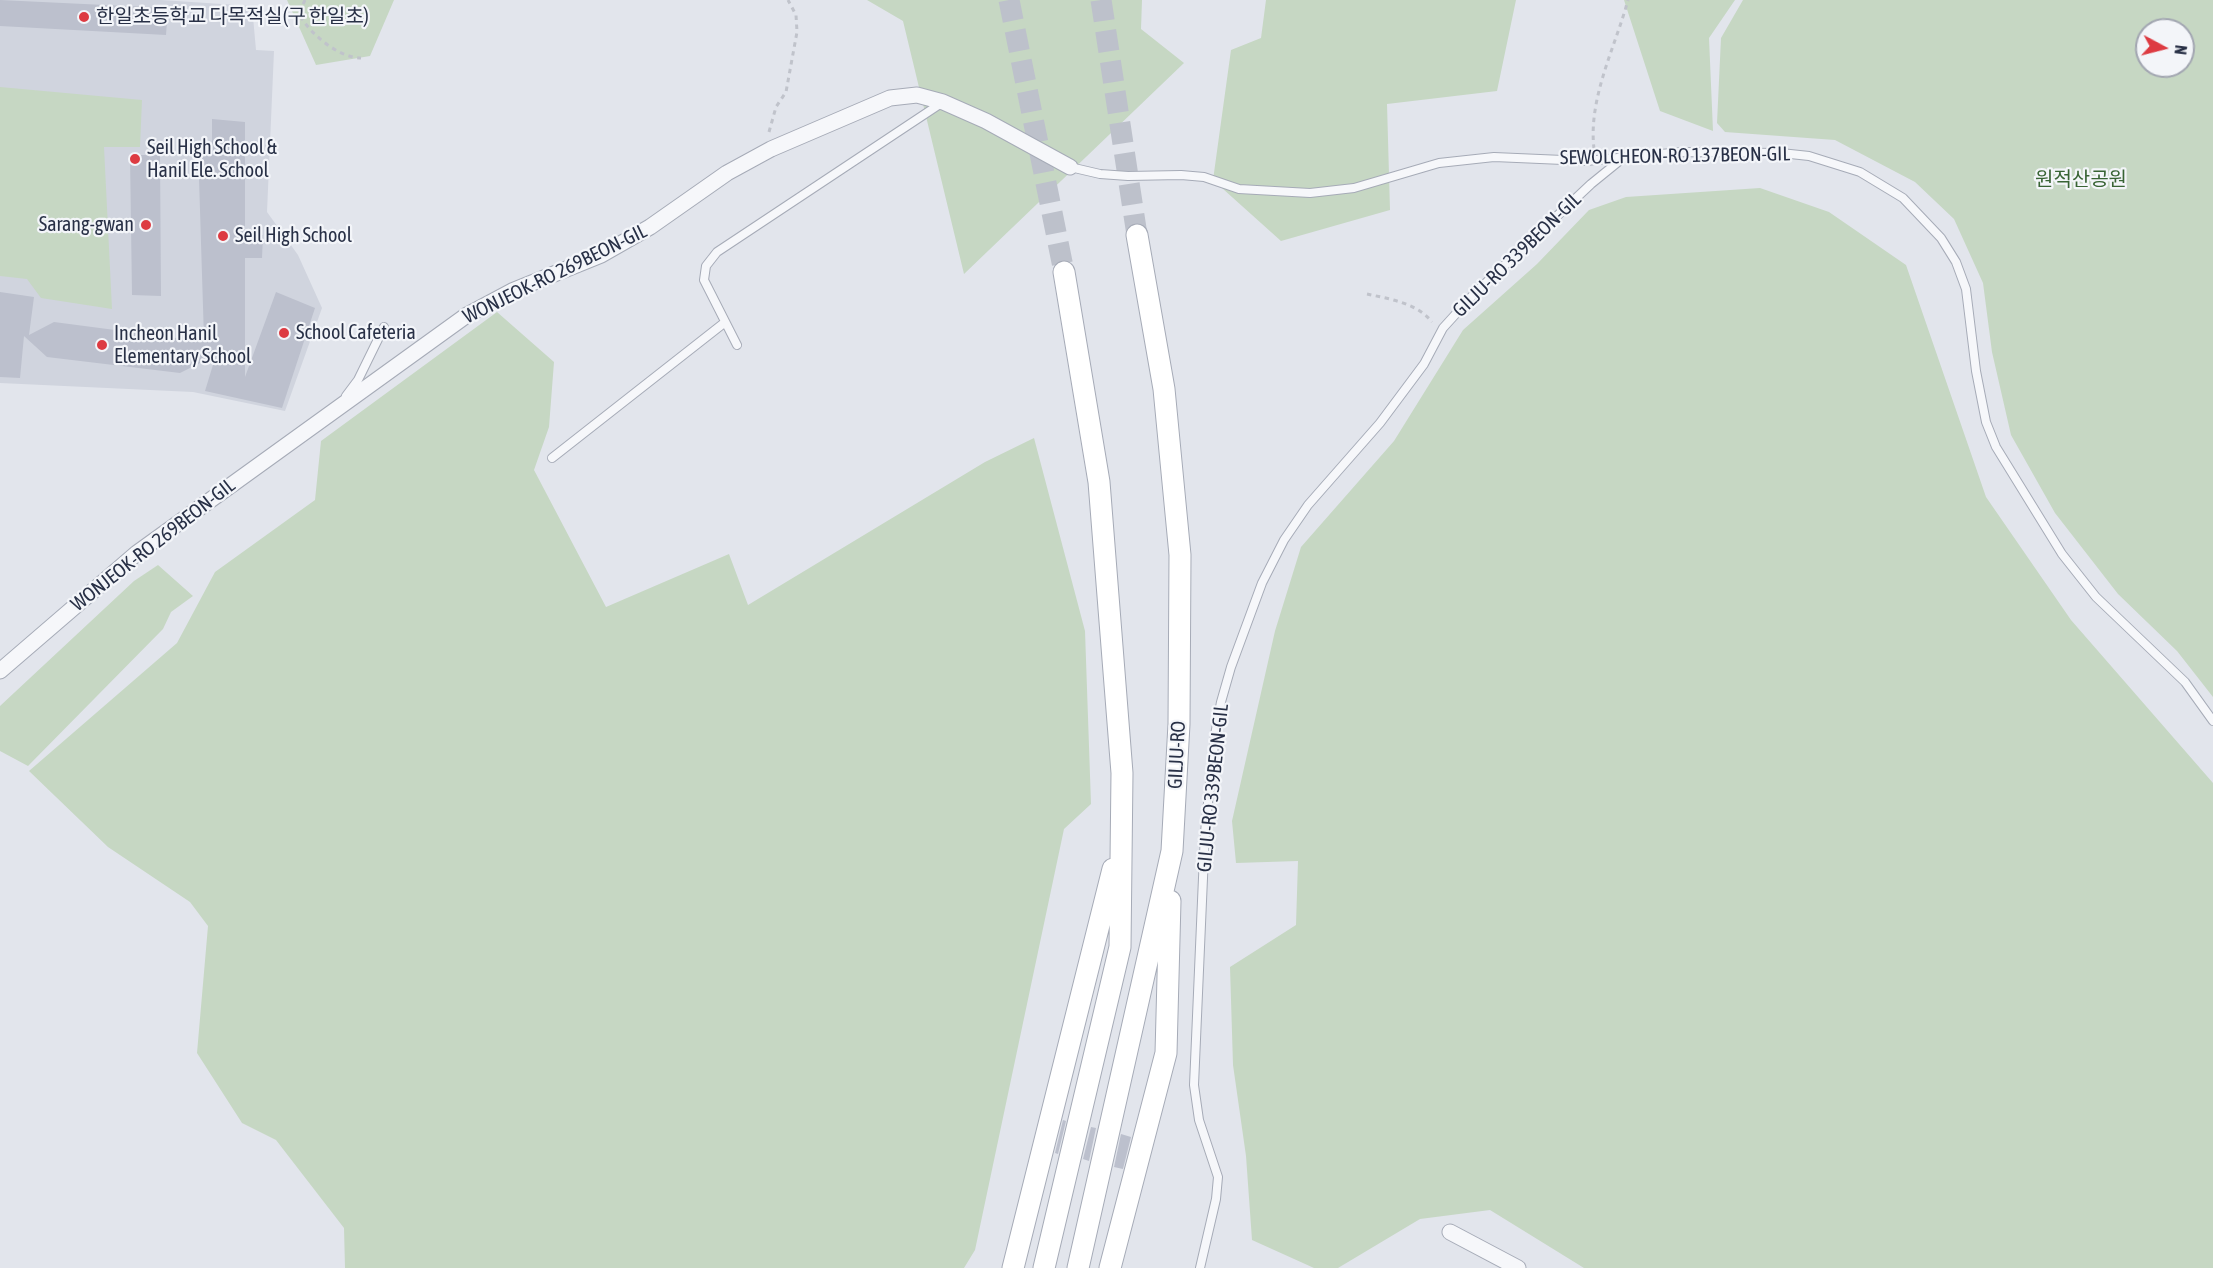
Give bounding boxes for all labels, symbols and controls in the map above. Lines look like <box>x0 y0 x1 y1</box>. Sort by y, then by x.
place label: 한일초등학교 다목적실(구 한일초) <box>96 5 369 29</box>
marker: 한일초등학교 다목적실(구 한일초) <box>77 10 91 24</box>
north arrow <box>2135 18 2195 78</box>
text: N <box>2171 44 2190 56</box>
place label: Seil High School & Hanil Ele. School <box>147 136 277 183</box>
street label: SEWOLCHEON-RO 137BEON-GIL <box>1560 142 1790 170</box>
marker: Seil High School & Hanil Ele. School <box>128 152 142 166</box>
park label: 원적산공원 <box>2035 168 2127 192</box>
street label: GILJU-RO 339BEON-GIL <box>1448 188 1586 322</box>
place label: Sarang-gwan <box>39 213 134 237</box>
marker: Sarang-gwan <box>139 218 153 232</box>
street label: WONJEOK-RO 269BEON-GIL <box>459 219 651 329</box>
place label: Seil High School <box>235 224 352 248</box>
marker: Seil High School <box>216 229 230 243</box>
place label: School Cafeteria <box>296 321 416 345</box>
place label: Incheon Hanil Elementary School <box>114 322 251 369</box>
marker: School Cafeteria <box>277 326 291 340</box>
marker: Incheon Hanil Elementary School <box>95 338 109 352</box>
street label: WONJEOK-RO 269BEON-GIL <box>66 474 240 616</box>
street label: GILJU-RO 339BEON-GIL <box>1192 703 1234 873</box>
street label: GILJU-RO <box>1163 720 1191 790</box>

